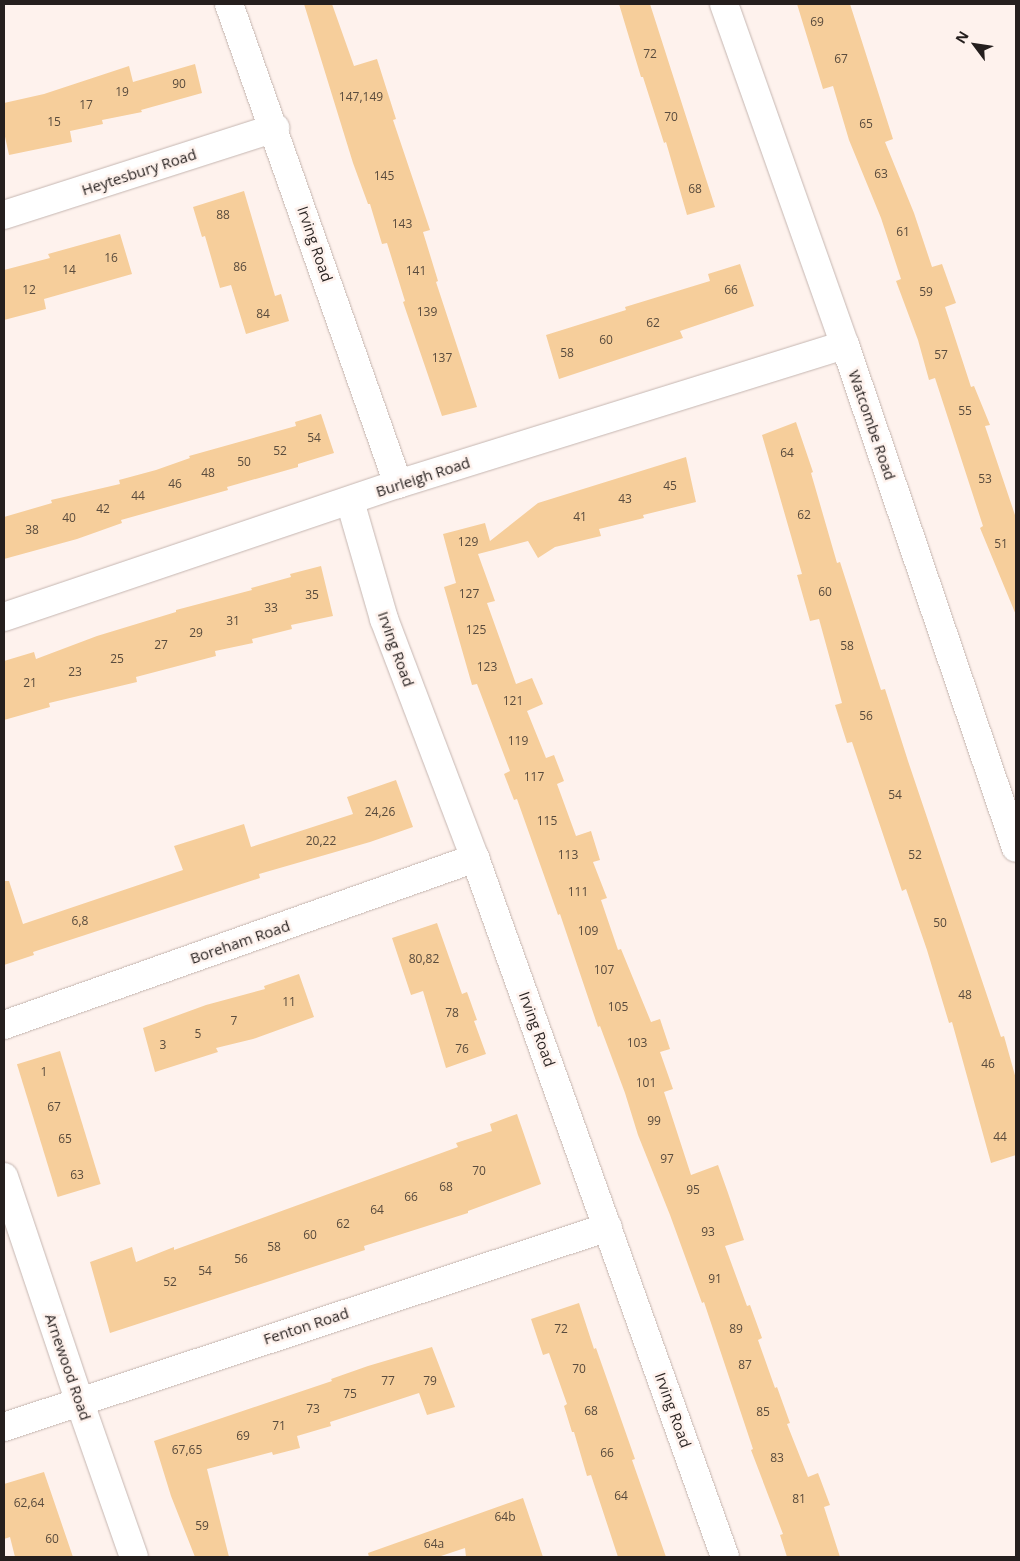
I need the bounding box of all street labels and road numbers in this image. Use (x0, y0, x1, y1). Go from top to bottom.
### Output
street label: Heytesbury Road (79, 145, 199, 199)
street label: Irving Road (294, 204, 336, 284)
street label: Watcombe Road (845, 368, 899, 482)
street label: Burleigh Road (374, 453, 472, 501)
street label: Irving Road (374, 609, 418, 689)
street label: Boreham Road (188, 916, 292, 968)
street label: Irving Road (515, 989, 559, 1069)
street label: Fenton Road (261, 1304, 351, 1348)
street label: Arnewood Road (41, 1311, 95, 1423)
street label: Irving Road (651, 1370, 695, 1450)

